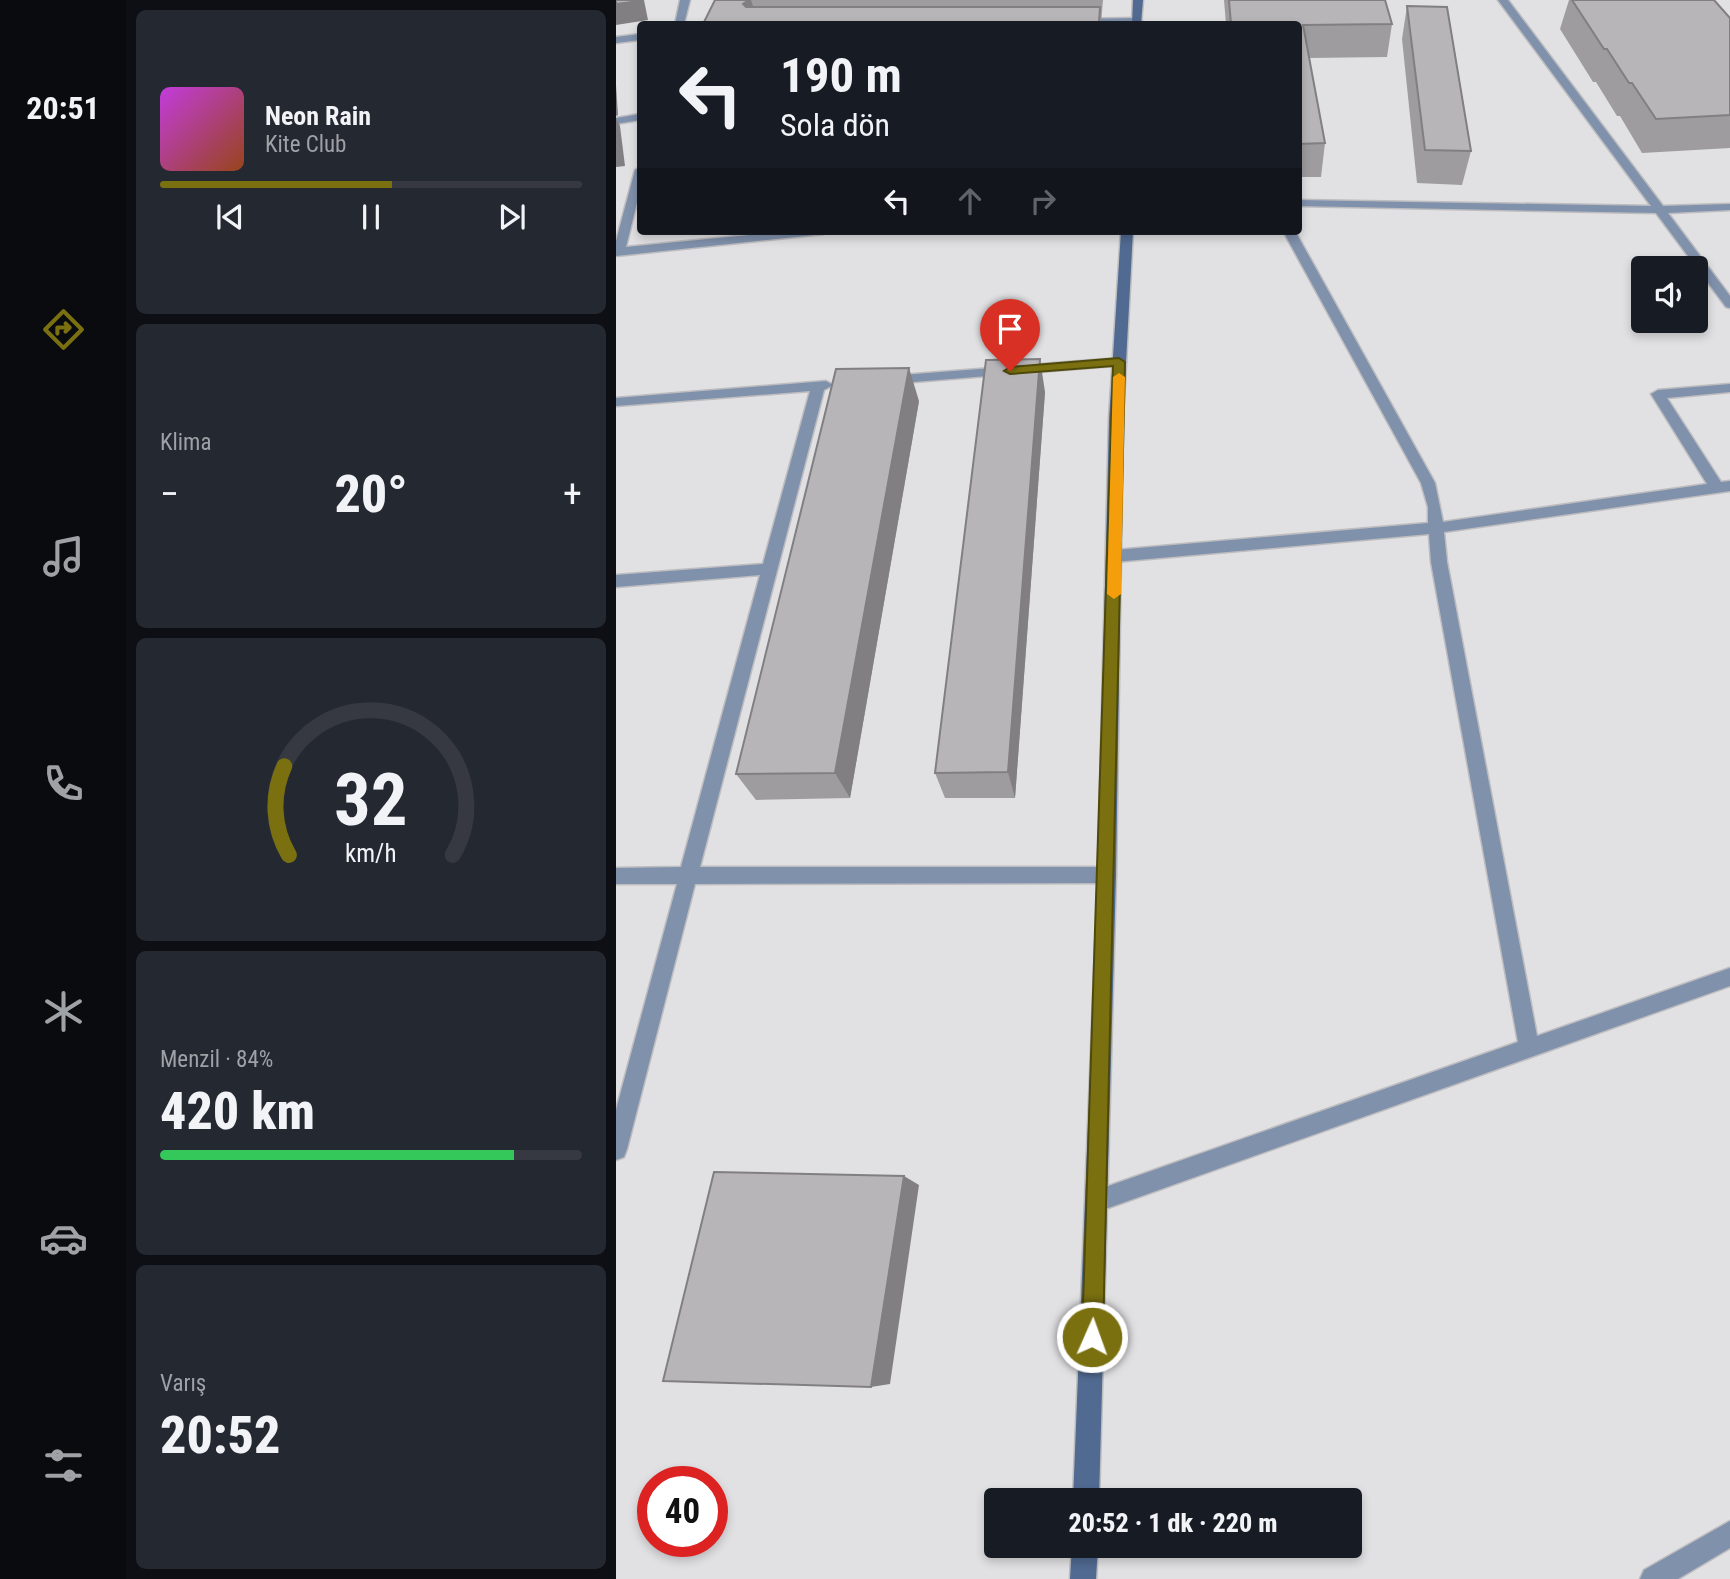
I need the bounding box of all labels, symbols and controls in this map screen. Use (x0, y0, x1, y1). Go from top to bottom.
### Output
text: 190 m (780, 47, 902, 104)
icon: left (665, 49, 756, 140)
text: 20:51 (26, 89, 100, 127)
text: Neon Rain (265, 101, 371, 131)
text: Sola dön (780, 106, 890, 144)
text: Kite Club (265, 131, 346, 158)
icon: left (878, 182, 916, 220)
icon: ahead (951, 182, 989, 220)
icon: right (1024, 182, 1062, 220)
icon: previous (211, 198, 249, 236)
icon: pause (352, 198, 390, 236)
icon: next (493, 198, 531, 236)
map controls (1631, 256, 1708, 333)
button: sound (1631, 256, 1708, 333)
pin (980, 299, 1040, 371)
icon: directions (39, 305, 88, 354)
icon: arrive (991, 310, 1029, 348)
text: Klima (160, 429, 211, 456)
text: 20° (334, 464, 408, 525)
text: − (160, 472, 179, 516)
text: + (563, 472, 582, 516)
icon: music (39, 532, 88, 581)
text: 32 (334, 758, 408, 844)
icon: phone (39, 759, 88, 808)
text: km/h (345, 839, 397, 868)
icon: climate (39, 987, 88, 1036)
text: Menzil · 84% (160, 1046, 273, 1073)
text: 420 km (160, 1081, 315, 1142)
icon: car (39, 1214, 88, 1263)
position arrow (1055, 1300, 1129, 1374)
text: Varış (160, 1370, 206, 1397)
text: 20:52 (160, 1405, 280, 1466)
icon: filters (39, 1441, 88, 1490)
speed limit sign: 40 (637, 1466, 728, 1557)
text: 20:52 · 1 dk · 220 m (1068, 1508, 1278, 1538)

